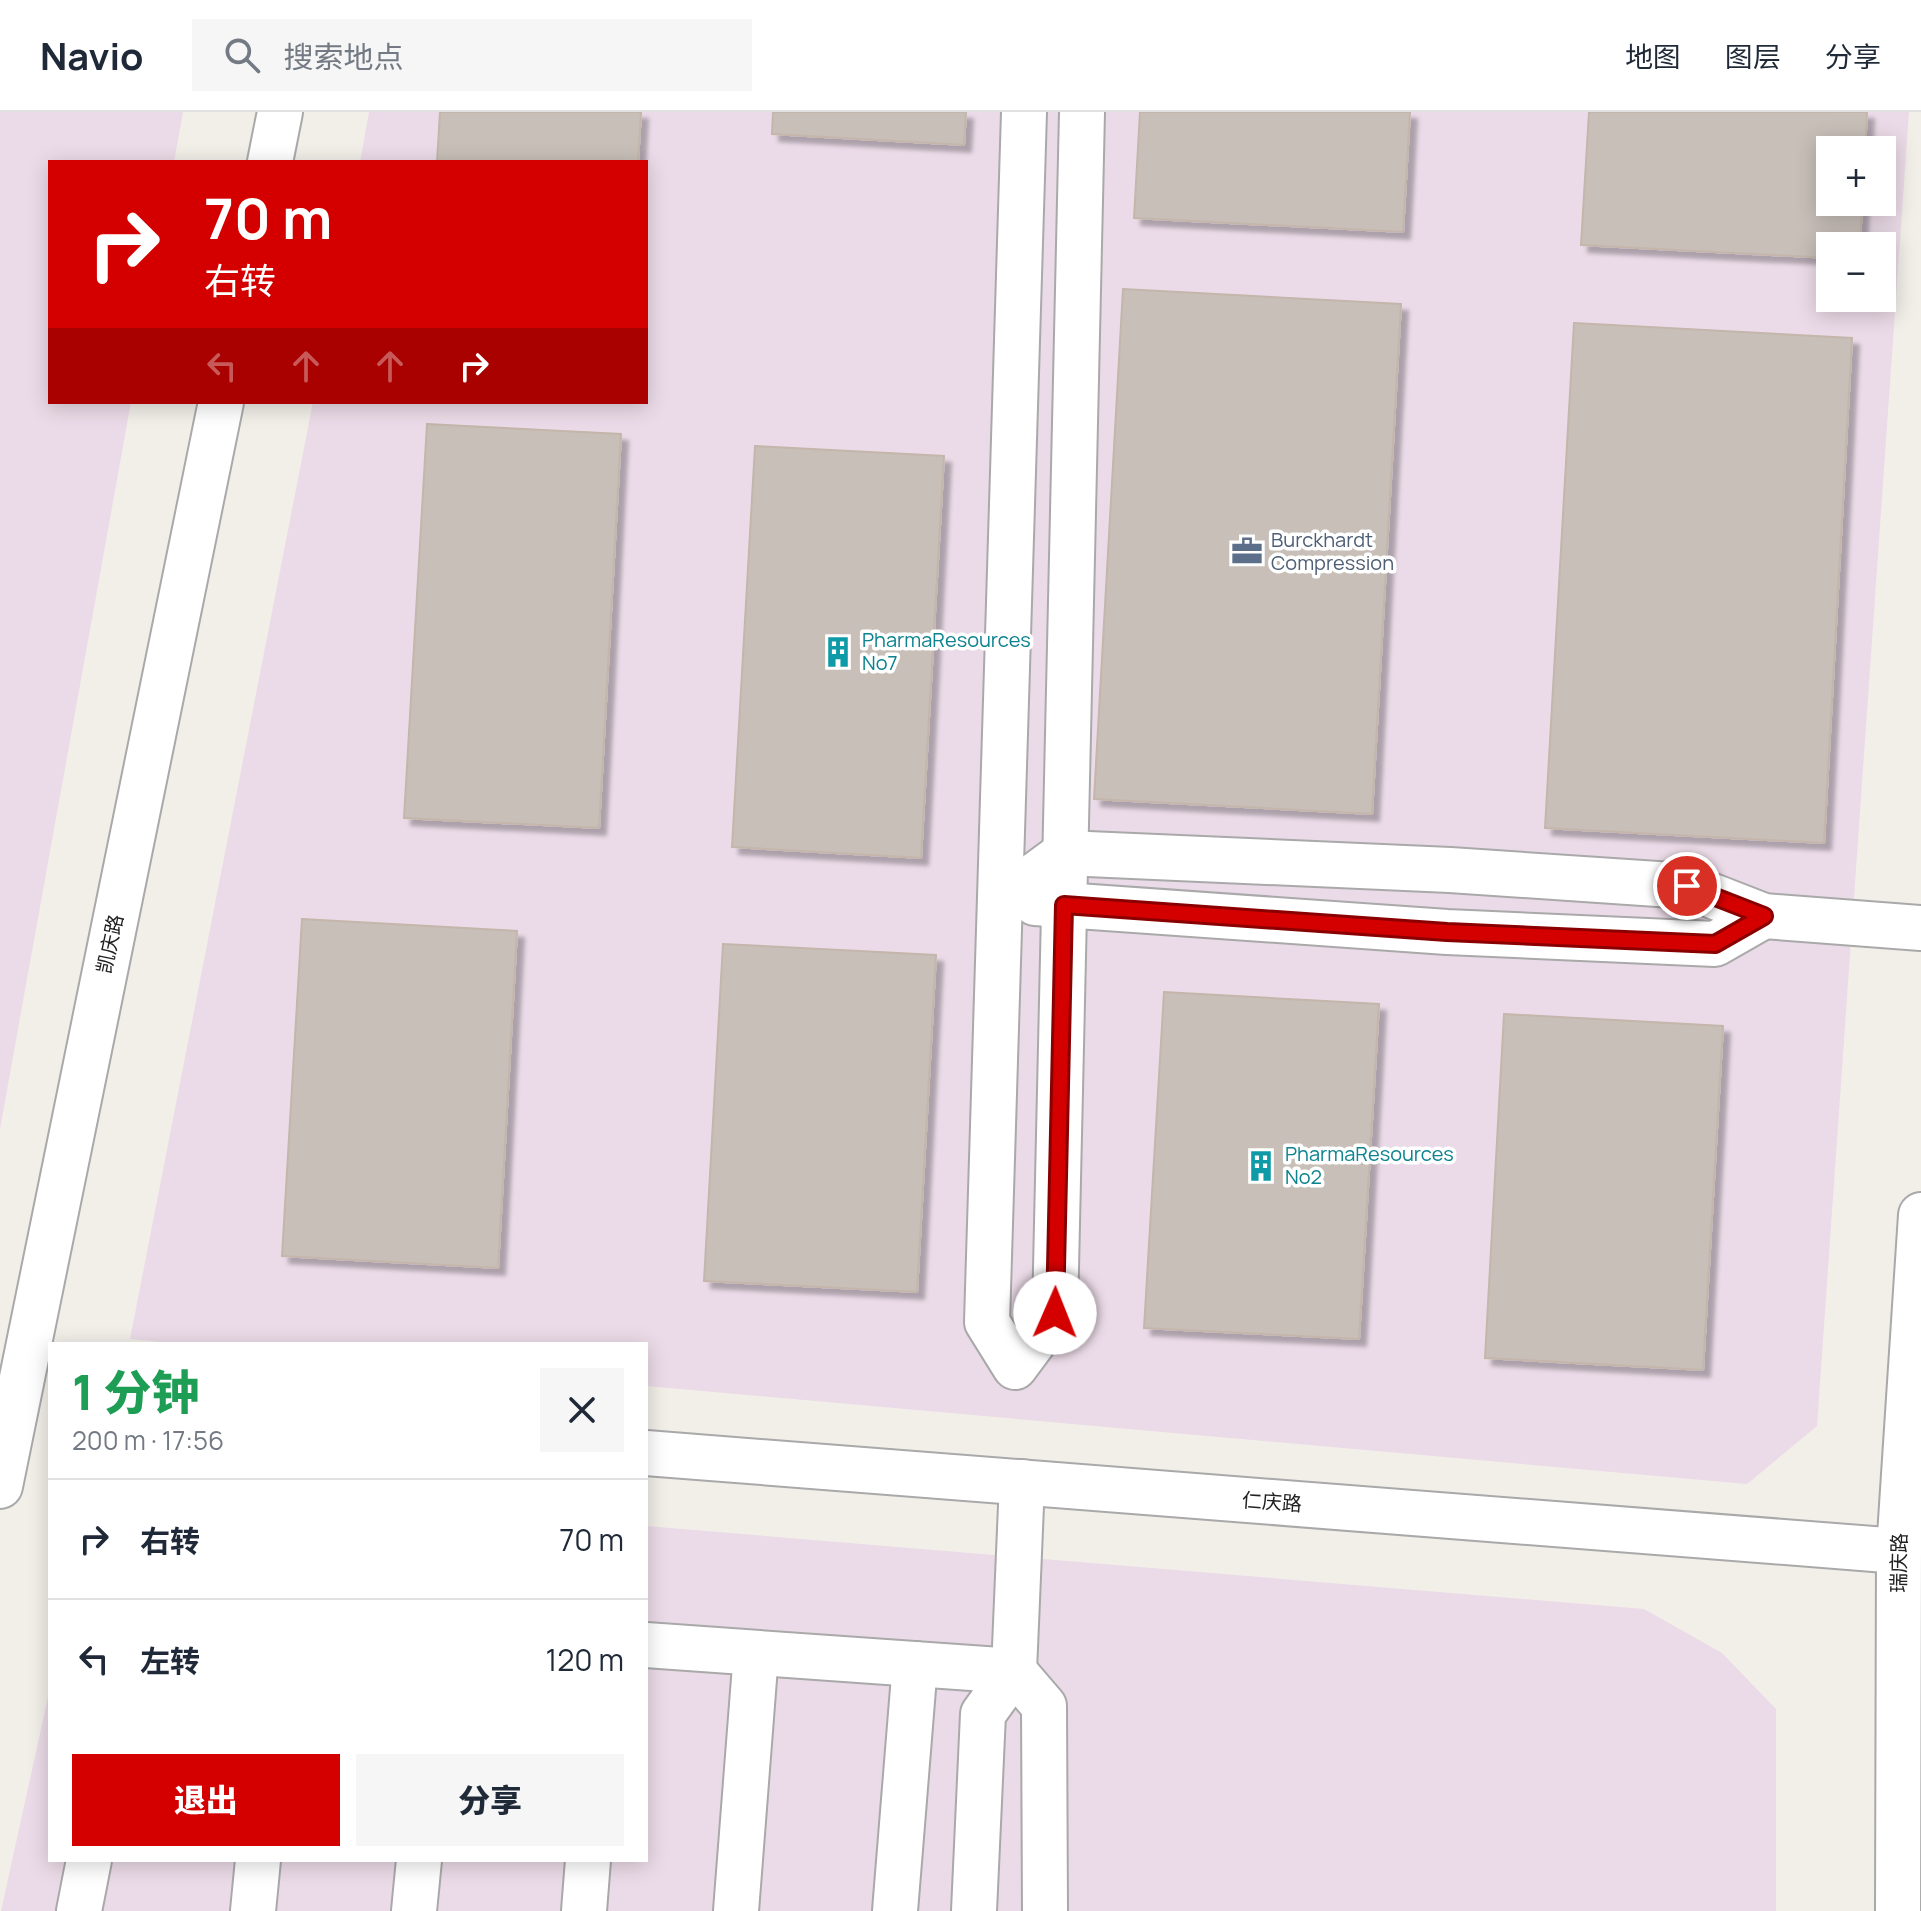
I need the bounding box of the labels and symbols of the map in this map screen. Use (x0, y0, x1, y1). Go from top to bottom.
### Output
place label: Burckhardt Compression (1271, 526, 1394, 576)
office icon: Burckhardt Compression (1230, 534, 1264, 568)
place label: PharmaResources No7 (862, 626, 1031, 676)
building icon: PharmaResources No7 (821, 635, 855, 669)
pin (1653, 852, 1721, 920)
street label: 凯庆路 (90, 912, 129, 976)
place label: PharmaResources No2 (1285, 1140, 1454, 1190)
building icon: PharmaResources No2 (1244, 1149, 1278, 1183)
position arrow (1013, 1271, 1097, 1355)
street label: 仁庆路 (1241, 1486, 1303, 1517)
street label: 瑞庆路 (1884, 1533, 1913, 1593)

